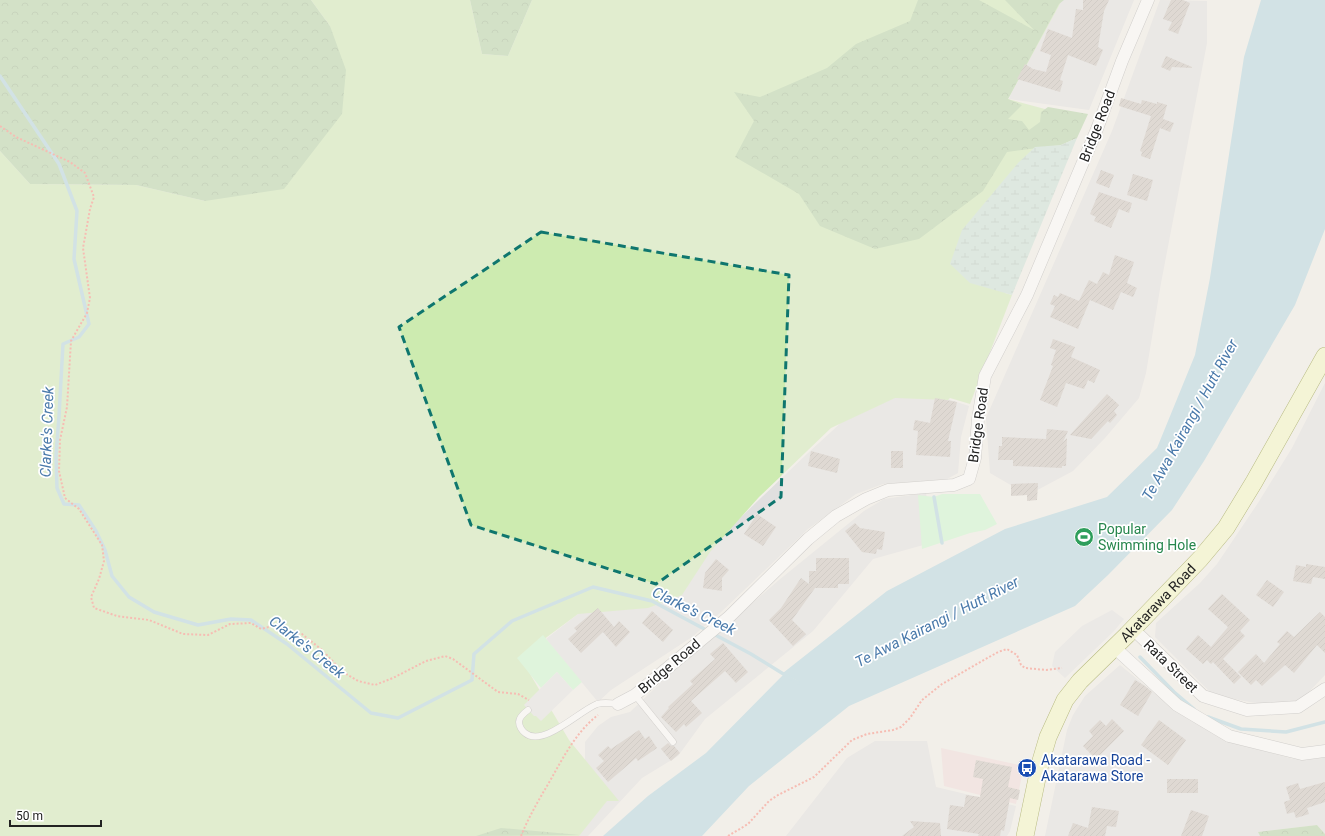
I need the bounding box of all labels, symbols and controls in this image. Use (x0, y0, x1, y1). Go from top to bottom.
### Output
street label: Bridge Road (1076, 88, 1118, 164)
water label: Te Awa Kairangi / Hutt River (1138, 336, 1242, 504)
water label: Clarke's Creek (36, 386, 58, 478)
street label: Bridge Road (965, 386, 991, 464)
place label: Popular Swimming Hole (1098, 521, 1196, 553)
sports icon: Popular Swimming Hole (1073, 526, 1095, 548)
street label: Akatarawa Road (1117, 561, 1199, 645)
water label: Te Awa Kairangi / Hutt River (852, 572, 1023, 671)
water label: Clarke's Creek (649, 583, 739, 639)
water label: Clarke's Creek (266, 612, 349, 682)
street label: Bridge Road (635, 636, 703, 696)
street label: Rata Street (1141, 636, 1202, 696)
place label: Akatarawa Road - Akatarawa Store (1041, 752, 1150, 784)
bus stop icon: Akatarawa Road - Akatarawa Store (1016, 757, 1038, 779)
scale bar (10, 802, 101, 828)
text: 50 m (16, 809, 43, 823)

